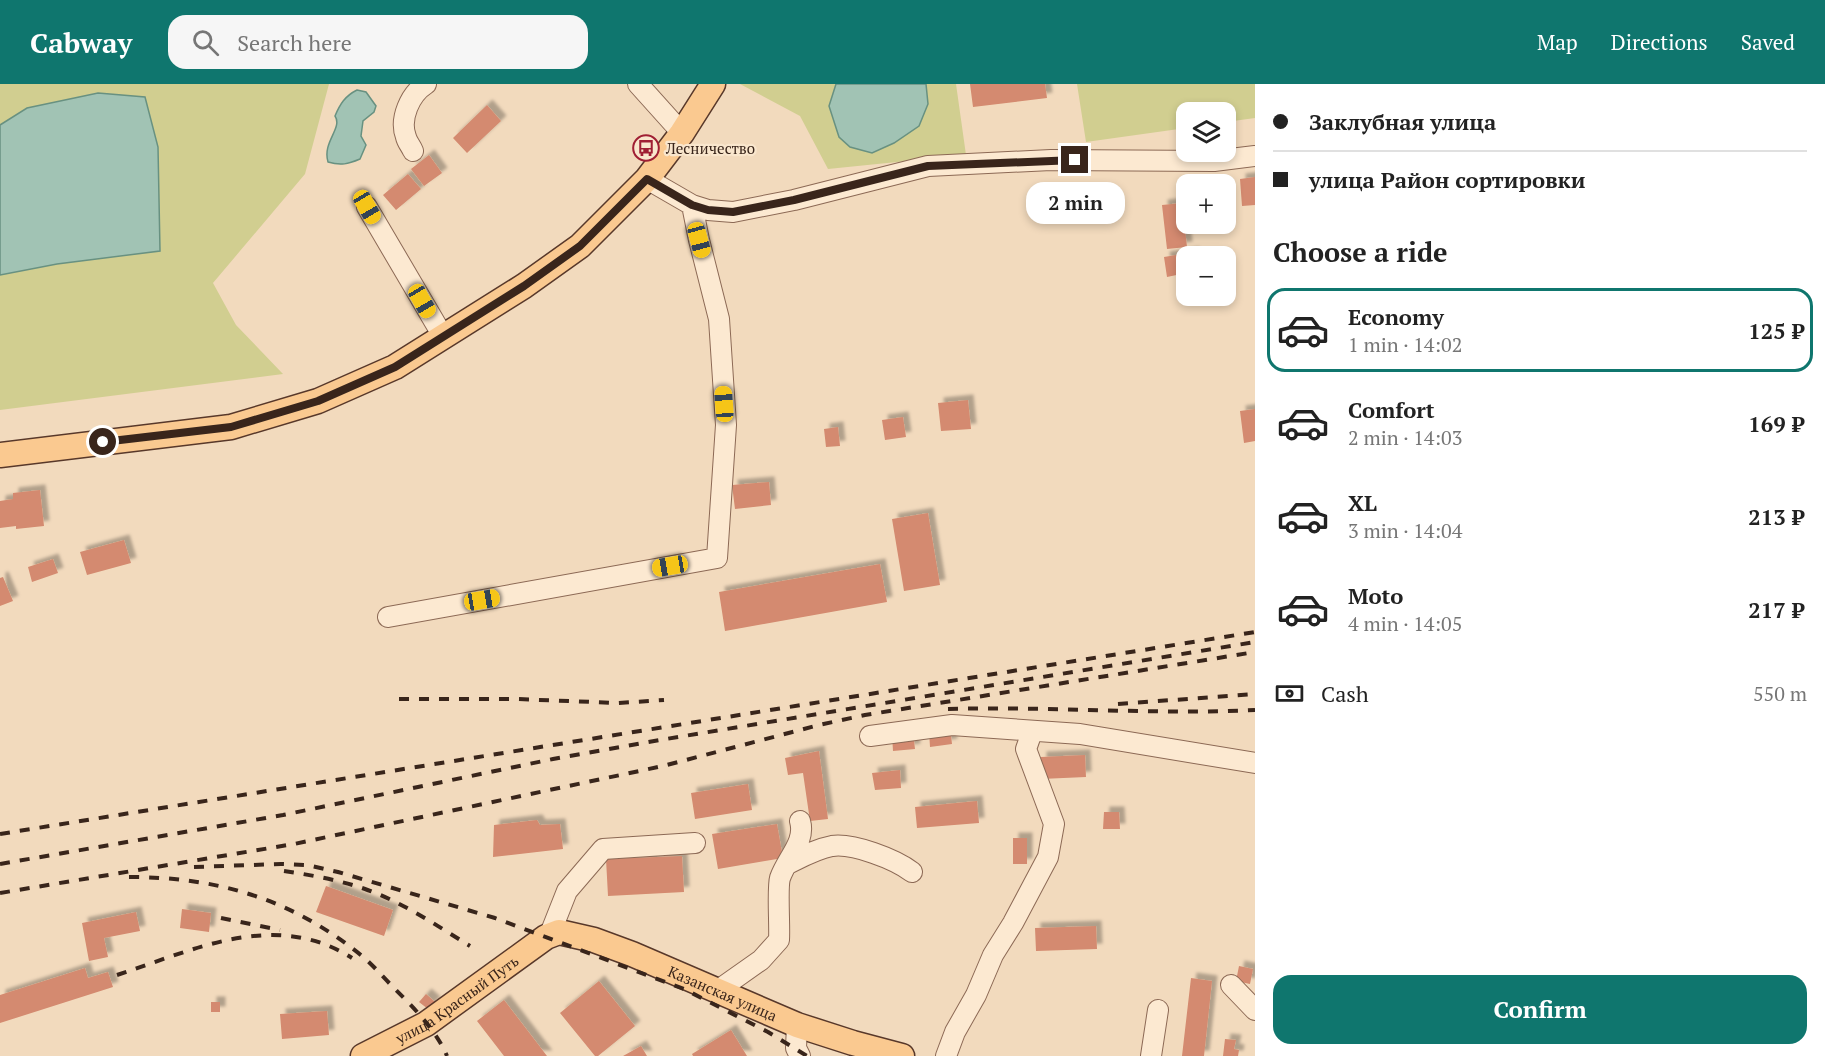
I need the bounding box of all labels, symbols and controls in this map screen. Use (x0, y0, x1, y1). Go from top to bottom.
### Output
search box (168, 15, 588, 69)
text: Cabway (30, 24, 132, 61)
icon: search (189, 26, 222, 59)
text: Search here (237, 28, 352, 57)
text: Map (1537, 28, 1578, 56)
text: Directions (1611, 28, 1708, 56)
text: Saved (1741, 28, 1795, 56)
map controls (1176, 102, 1236, 306)
button: layers (1176, 102, 1236, 162)
text: Заклубная улица (1309, 107, 1496, 136)
bus stop icon: Лесничество (631, 133, 661, 163)
place label: Лесничество (665, 138, 755, 158)
route end (1061, 146, 1088, 173)
text: улица Район сортировки (1309, 165, 1585, 194)
button: + (1176, 174, 1236, 234)
callout: 2 min (1026, 181, 1124, 223)
car (350, 187, 384, 227)
text: 2 min (1048, 189, 1103, 216)
car (686, 220, 712, 260)
text: Choose a ride (1273, 234, 1448, 270)
button: − (1176, 246, 1236, 306)
car (405, 281, 439, 321)
text: Economy (1348, 302, 1444, 331)
icon: car (1276, 303, 1330, 357)
text: 125 ₽ (1748, 316, 1804, 345)
text: 1 min · 14:02 (1348, 331, 1462, 358)
car (714, 385, 734, 423)
text: Comfort (1348, 395, 1434, 424)
icon: car (1276, 396, 1330, 450)
text: 169 ₽ (1748, 409, 1804, 438)
text: 2 min · 14:03 (1348, 424, 1462, 451)
route start (89, 428, 116, 455)
text: XL (1348, 488, 1377, 517)
icon: car (1276, 489, 1330, 543)
text: 213 ₽ (1748, 502, 1804, 531)
text: 3 min · 14:04 (1348, 517, 1462, 544)
car (651, 554, 689, 578)
text: Moto (1348, 581, 1403, 610)
icon: car (1276, 582, 1330, 636)
car (463, 588, 501, 612)
text: 217 ₽ (1748, 595, 1804, 624)
text: 4 min · 14:05 (1348, 610, 1462, 637)
icon: cash (1273, 677, 1306, 710)
text: Cash (1321, 679, 1369, 708)
text: 550 m (1753, 680, 1807, 707)
street label: улица Красный Путь (391, 950, 523, 1048)
street label: Казанская улица (665, 961, 781, 1025)
button: Confirm (1273, 975, 1807, 1044)

